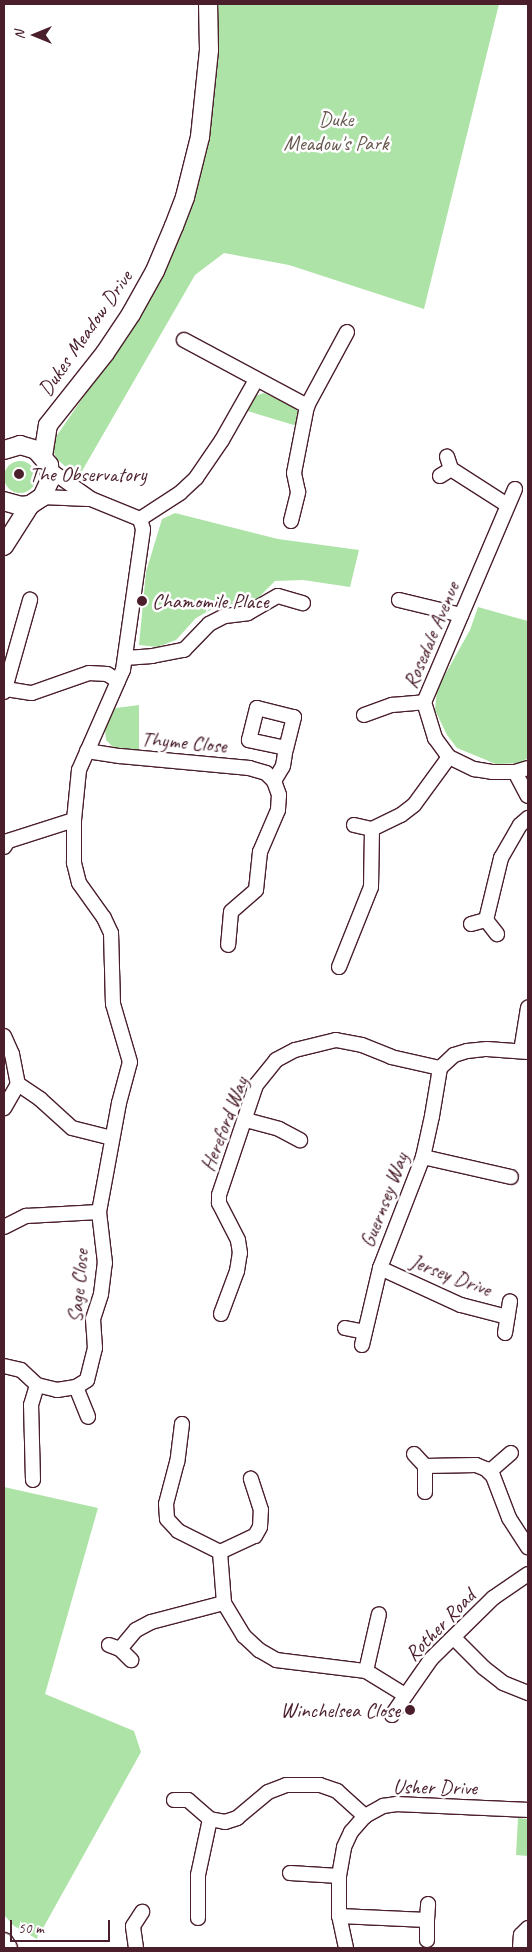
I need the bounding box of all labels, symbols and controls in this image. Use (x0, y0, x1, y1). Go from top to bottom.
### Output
north arrow (10, 10, 60, 60)
text: N (11, 31, 28, 39)
park label: Duke Meadow's Park (284, 106, 388, 156)
street label: Dukes Meadow Drive (33, 266, 137, 400)
place label: The Observatory (29, 461, 146, 487)
marker: The Observatory (13, 468, 25, 480)
street label: Rosedale Avenue (397, 578, 465, 692)
place label: Chamomile Place (152, 588, 269, 614)
marker: Chamomile Place (136, 595, 148, 607)
street label: Thyme Close (140, 726, 228, 758)
street label: Hereford Way (195, 1074, 253, 1174)
street label: Guernsey Way (354, 1149, 414, 1251)
street label: Sage Close (62, 1248, 94, 1324)
street label: Jersey Drive (407, 1248, 495, 1302)
street label: Rother Road (400, 1584, 480, 1666)
place label: Winchelsea Close (280, 1697, 400, 1723)
marker: Winchelsea Close (404, 1704, 416, 1716)
street label: Usher Drive (393, 1774, 477, 1800)
scale bar (12, 1910, 112, 1942)
text: 50 m (18, 1919, 44, 1938)

